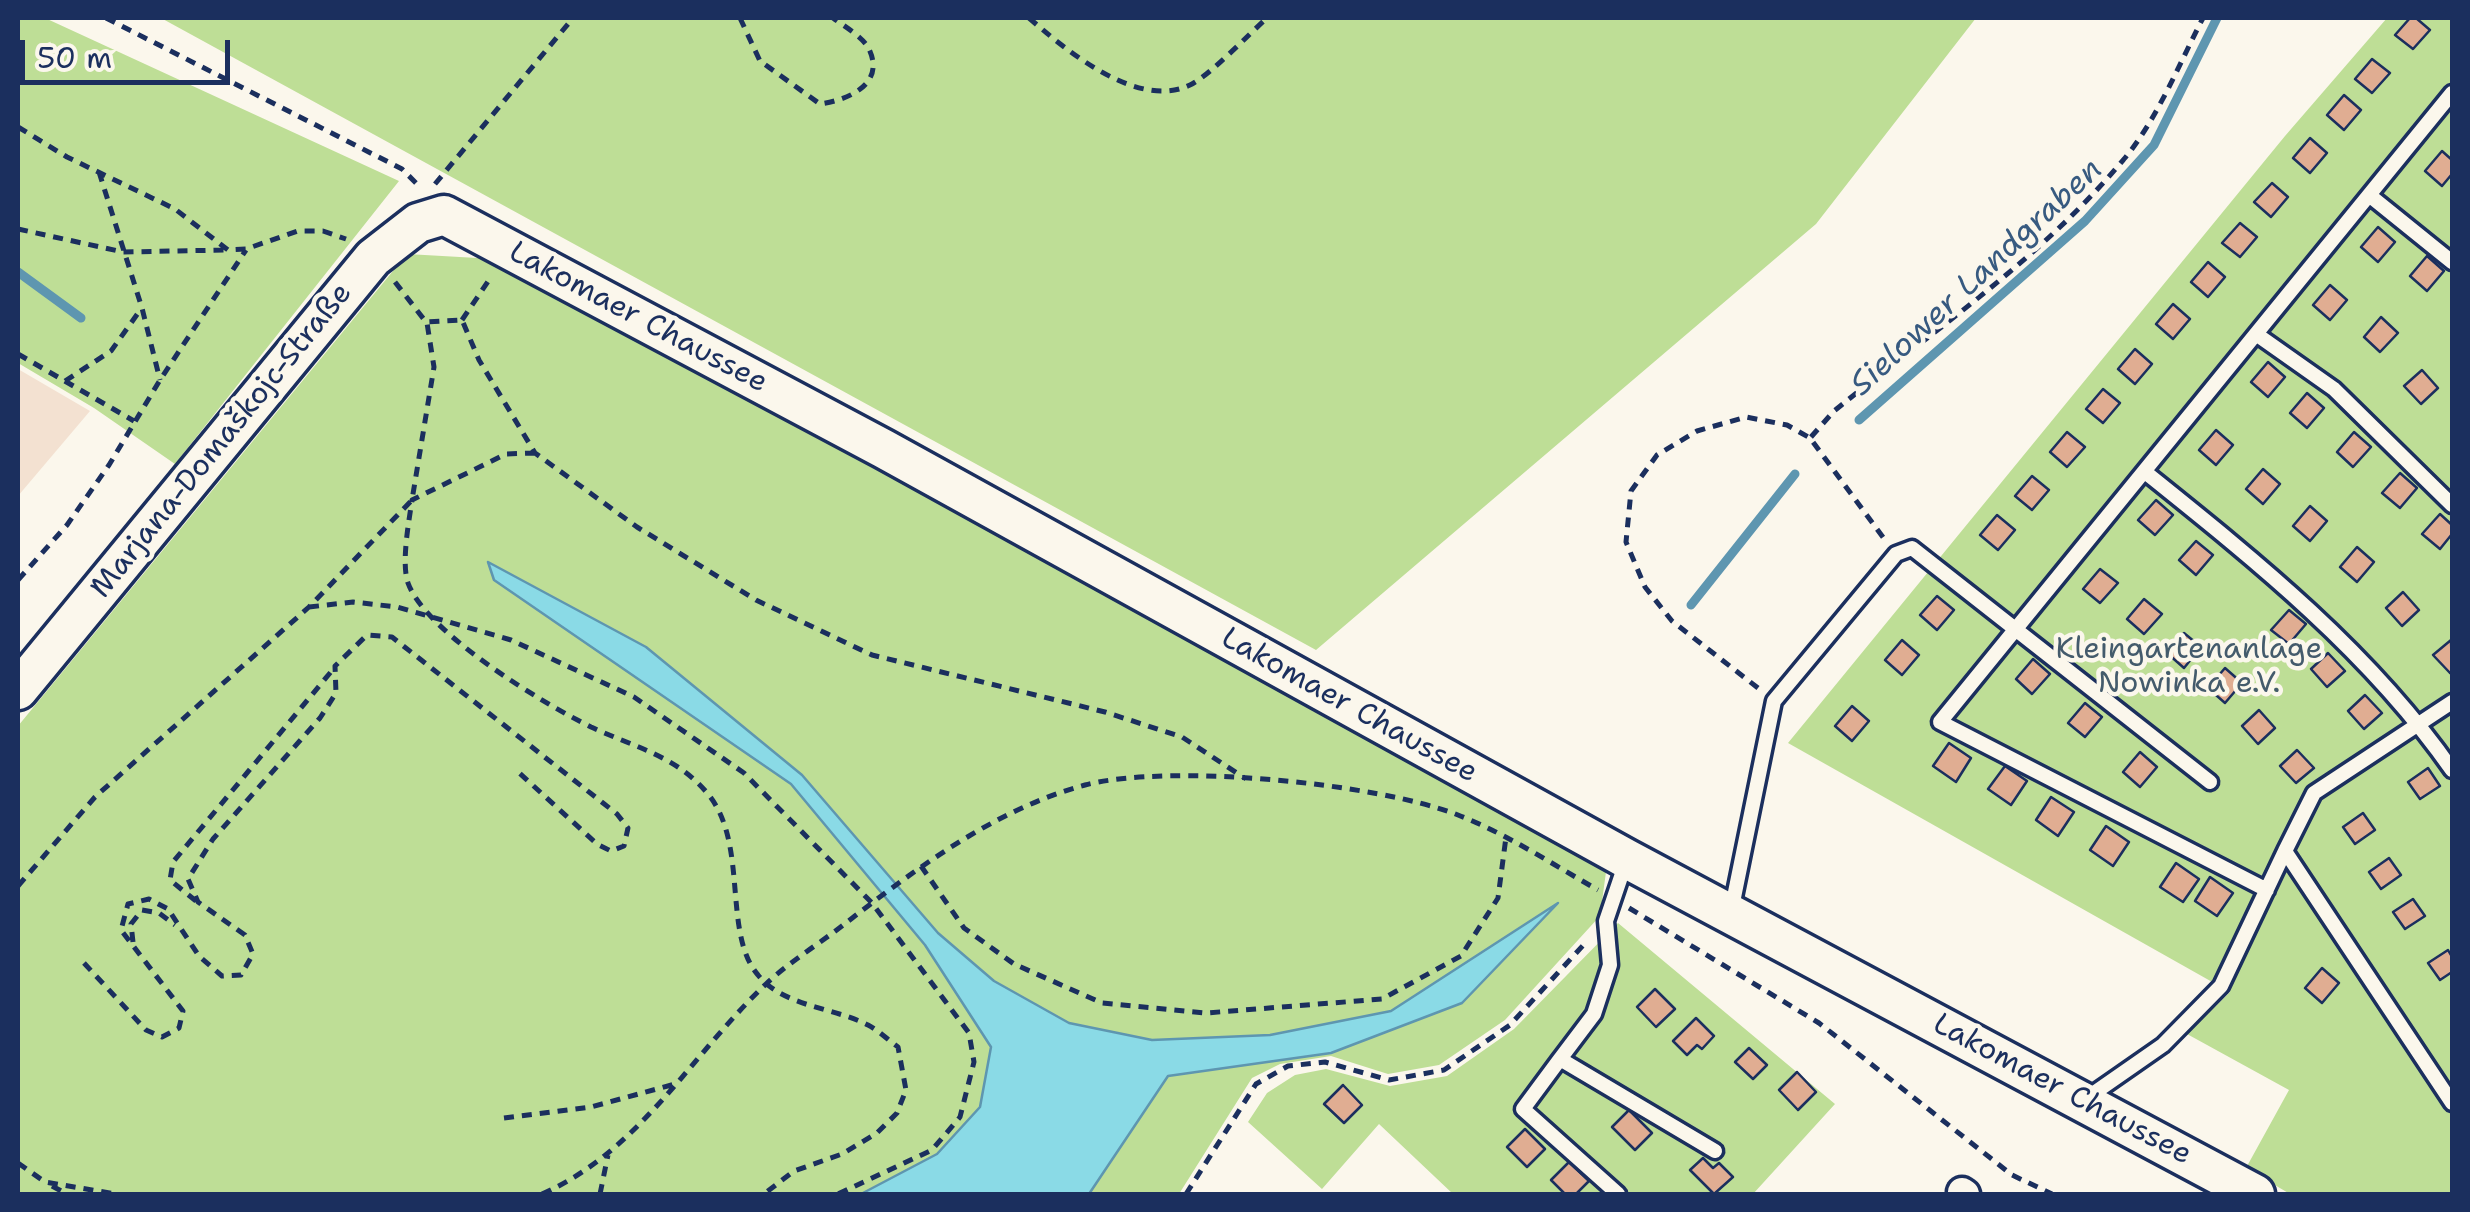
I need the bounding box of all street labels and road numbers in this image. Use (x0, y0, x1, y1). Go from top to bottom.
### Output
street label: Lakomaer Chaussee (503, 235, 773, 401)
street label: Marjana-Domaškojc-Straße (84, 276, 360, 606)
street label: Lakomaer Chaussee (1215, 621, 1483, 791)
street label: Lakomaer Chaussee (1927, 1007, 2197, 1173)

